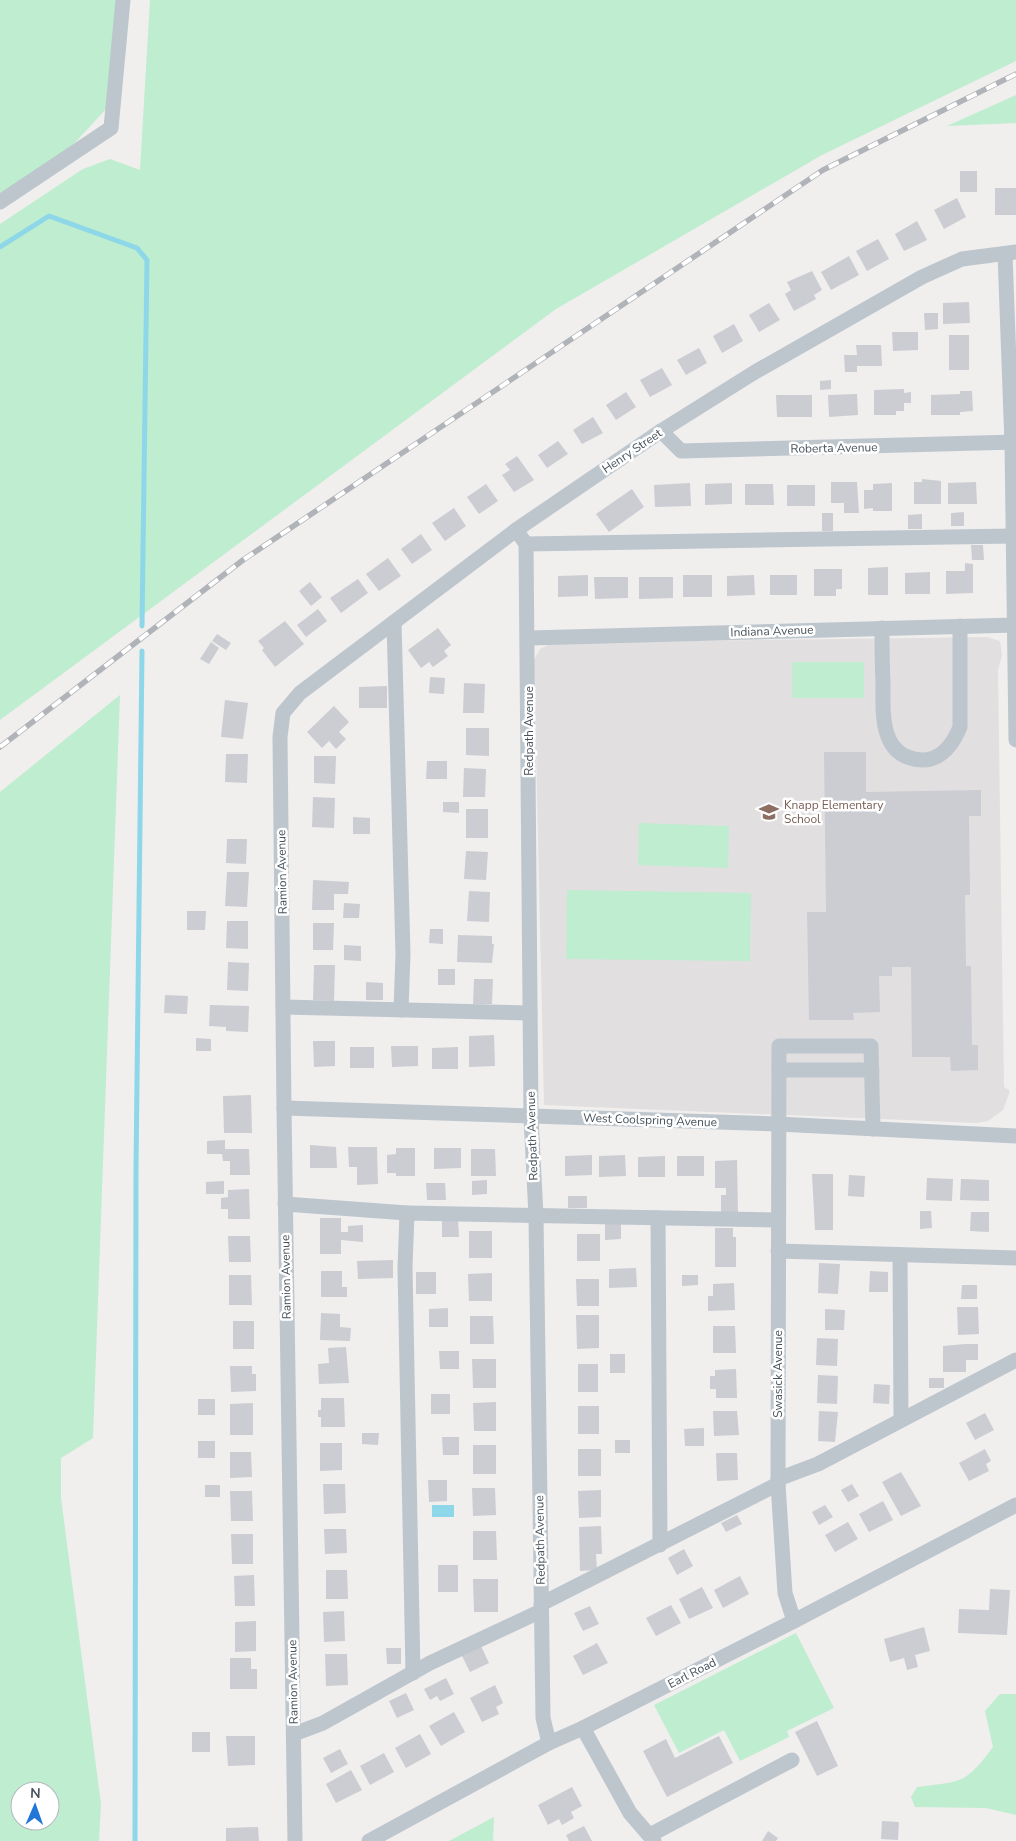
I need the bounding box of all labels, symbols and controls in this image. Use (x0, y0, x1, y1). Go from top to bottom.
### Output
street label: Henry Street (599, 425, 666, 477)
street label: Roberta Avenue (790, 439, 878, 457)
street label: Indiana Avenue (730, 622, 814, 640)
street label: Redpath Avenue (521, 686, 537, 776)
place label: Knapp Elementary School (784, 797, 884, 827)
school or university icon: Knapp Elementary School (758, 801, 780, 823)
street label: Ramion Avenue (273, 829, 291, 915)
street label: Redpath Avenue (522, 1091, 542, 1181)
street label: West Coolspring Avenue (583, 1110, 717, 1130)
street label: Ramion Avenue (277, 1234, 295, 1320)
street label: Swasick Avenue (770, 1330, 786, 1418)
street label: Redpath Avenue (531, 1495, 549, 1585)
street label: Ramion Avenue (284, 1639, 302, 1725)
street label: Earl Road (665, 1654, 719, 1692)
north arrow (10, 1781, 60, 1831)
text: N (30, 1784, 41, 1803)

